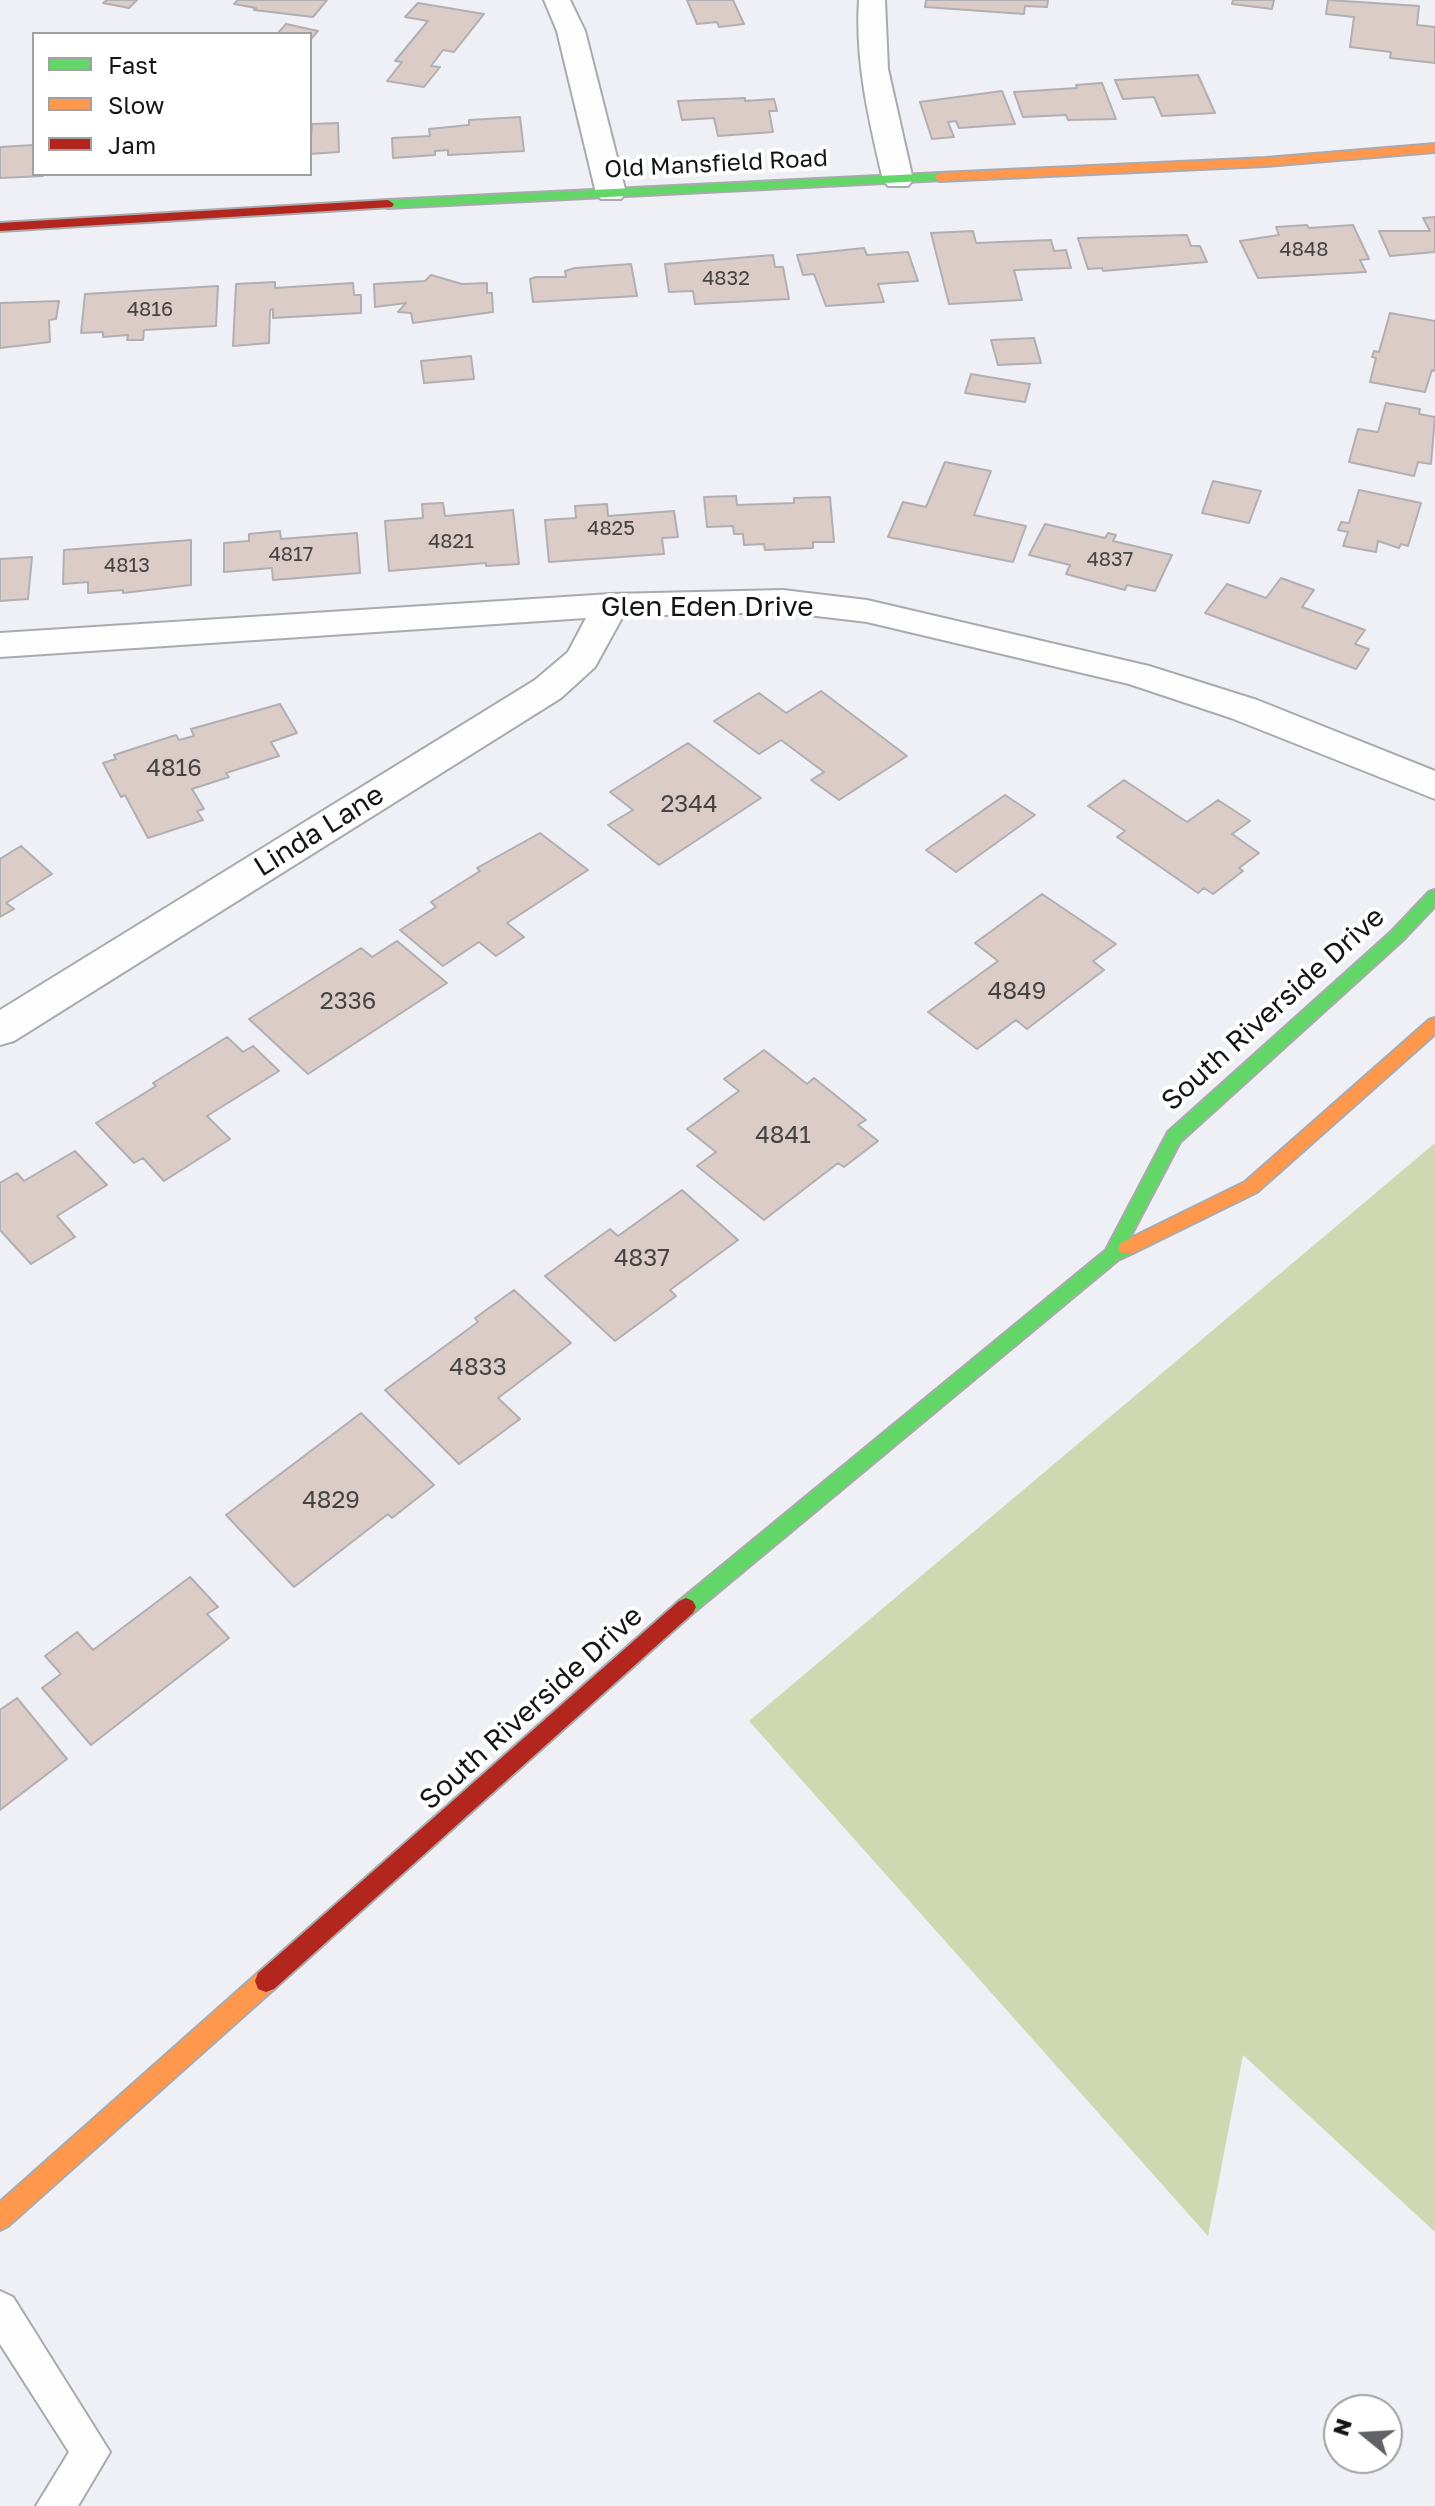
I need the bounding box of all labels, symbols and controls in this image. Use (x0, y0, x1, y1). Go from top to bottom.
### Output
legend (32, 32, 312, 176)
text: Fast (108, 50, 158, 79)
text: Slow (108, 90, 164, 119)
text: Jam (108, 130, 156, 159)
street label: Old Mansfield Road (604, 144, 828, 184)
house number: 4848 (1280, 238, 1328, 262)
house number: 4832 (702, 267, 750, 291)
house number: 4816 (127, 298, 173, 322)
house number: 4825 (587, 517, 635, 541)
house number: 4821 (428, 530, 474, 554)
house number: 4817 (269, 543, 313, 567)
house number: 4837 (1087, 548, 1133, 572)
house number: 4813 (104, 554, 150, 578)
street label: Glen Eden Drive (601, 590, 813, 624)
house number: 4816 (146, 754, 202, 782)
street label: Linda Lane (248, 778, 390, 884)
house number: 2344 (660, 790, 718, 818)
street label: South Riverside Drive (1155, 900, 1391, 1118)
house number: 4849 (988, 977, 1046, 1005)
house number: 2336 (320, 987, 376, 1015)
house number: 4841 (755, 1121, 811, 1149)
house number: 4837 (614, 1244, 670, 1272)
house number: 4833 (449, 1353, 507, 1381)
house number: 4829 (302, 1486, 360, 1514)
street label: South Riverside Drive (413, 1599, 649, 1817)
north arrow (1323, 2394, 1403, 2474)
text: N (1326, 2415, 1357, 2439)

